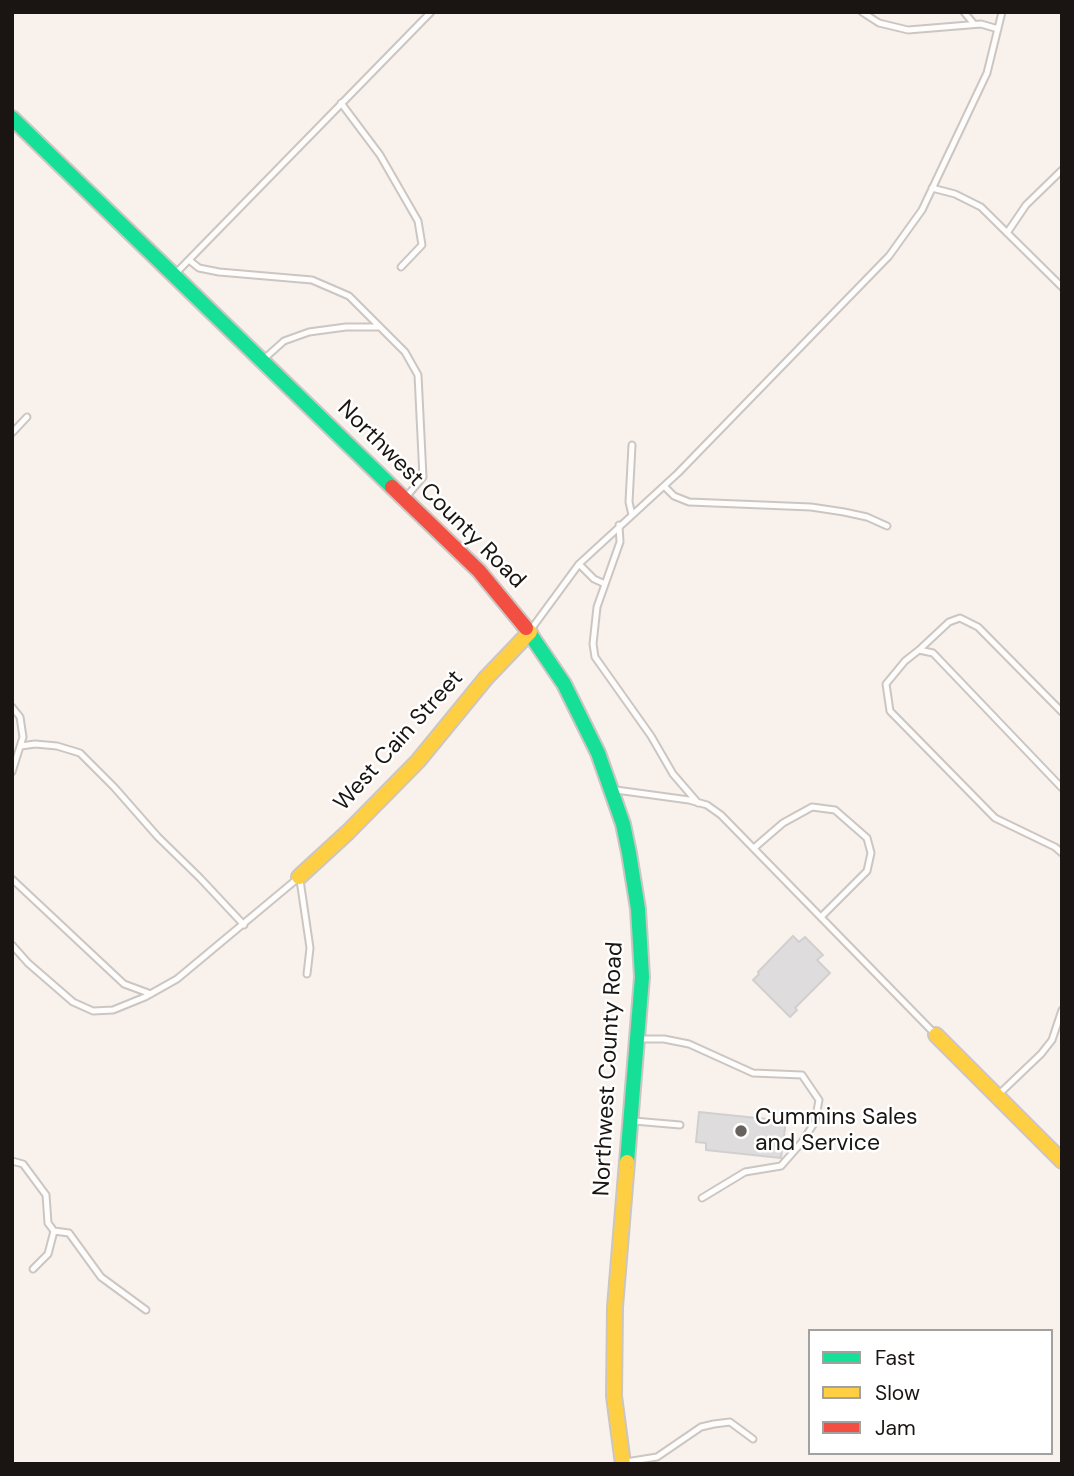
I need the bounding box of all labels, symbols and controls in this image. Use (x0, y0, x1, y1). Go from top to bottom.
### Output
street label: Northwest County Road (331, 395, 531, 595)
street label: West Cain Street (329, 665, 469, 817)
street label: Northwest County Road (589, 941, 629, 1197)
place label: Cummins Sales and Service (755, 1104, 918, 1158)
marker: Cummins Sales and Service (733, 1123, 749, 1139)
legend (808, 1329, 1053, 1455)
text: Fast (875, 1344, 915, 1372)
text: Slow (875, 1379, 920, 1407)
text: Jam (875, 1414, 916, 1442)

